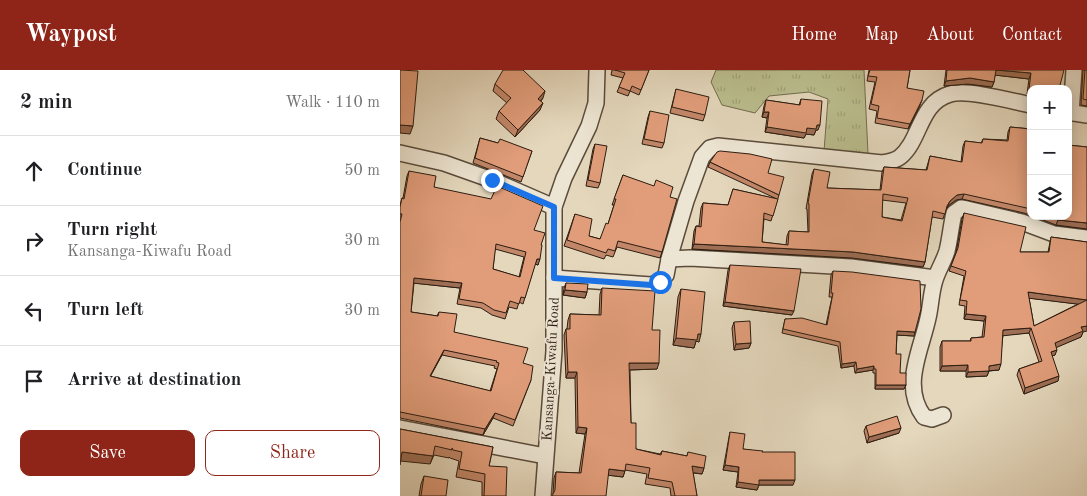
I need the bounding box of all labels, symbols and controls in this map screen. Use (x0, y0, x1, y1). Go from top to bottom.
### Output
text: Waypost (25, 23, 117, 47)
text: Home (791, 26, 837, 44)
text: Map (865, 26, 898, 44)
text: About (926, 26, 974, 44)
text: Contact (1002, 26, 1062, 44)
map controls (1027, 85, 1072, 220)
button: + (1027, 85, 1072, 130)
text: 2 min (20, 92, 73, 113)
text: Walk · 110 m (285, 95, 380, 111)
button: − (1027, 130, 1072, 175)
icon: ahead (20, 157, 48, 185)
text: Continue (67, 161, 142, 180)
text: 50 m (344, 163, 380, 179)
route end (481, 169, 504, 192)
button: layers (1027, 175, 1072, 220)
text: Turn right (67, 221, 157, 240)
icon: right (20, 227, 48, 255)
text: 30 m (344, 233, 380, 249)
text: Kansanga-Kiwafu Road (67, 244, 232, 260)
route start (649, 271, 672, 294)
icon: left (20, 297, 48, 325)
street label: Kansanga-Kiwafu Road (540, 297, 562, 441)
text: Turn left (67, 301, 144, 320)
text: 30 m (344, 303, 380, 319)
icon: arrive (20, 367, 48, 395)
text: Arrive at destination (67, 371, 241, 390)
button: Save (20, 430, 195, 476)
button: Share (205, 430, 380, 476)

